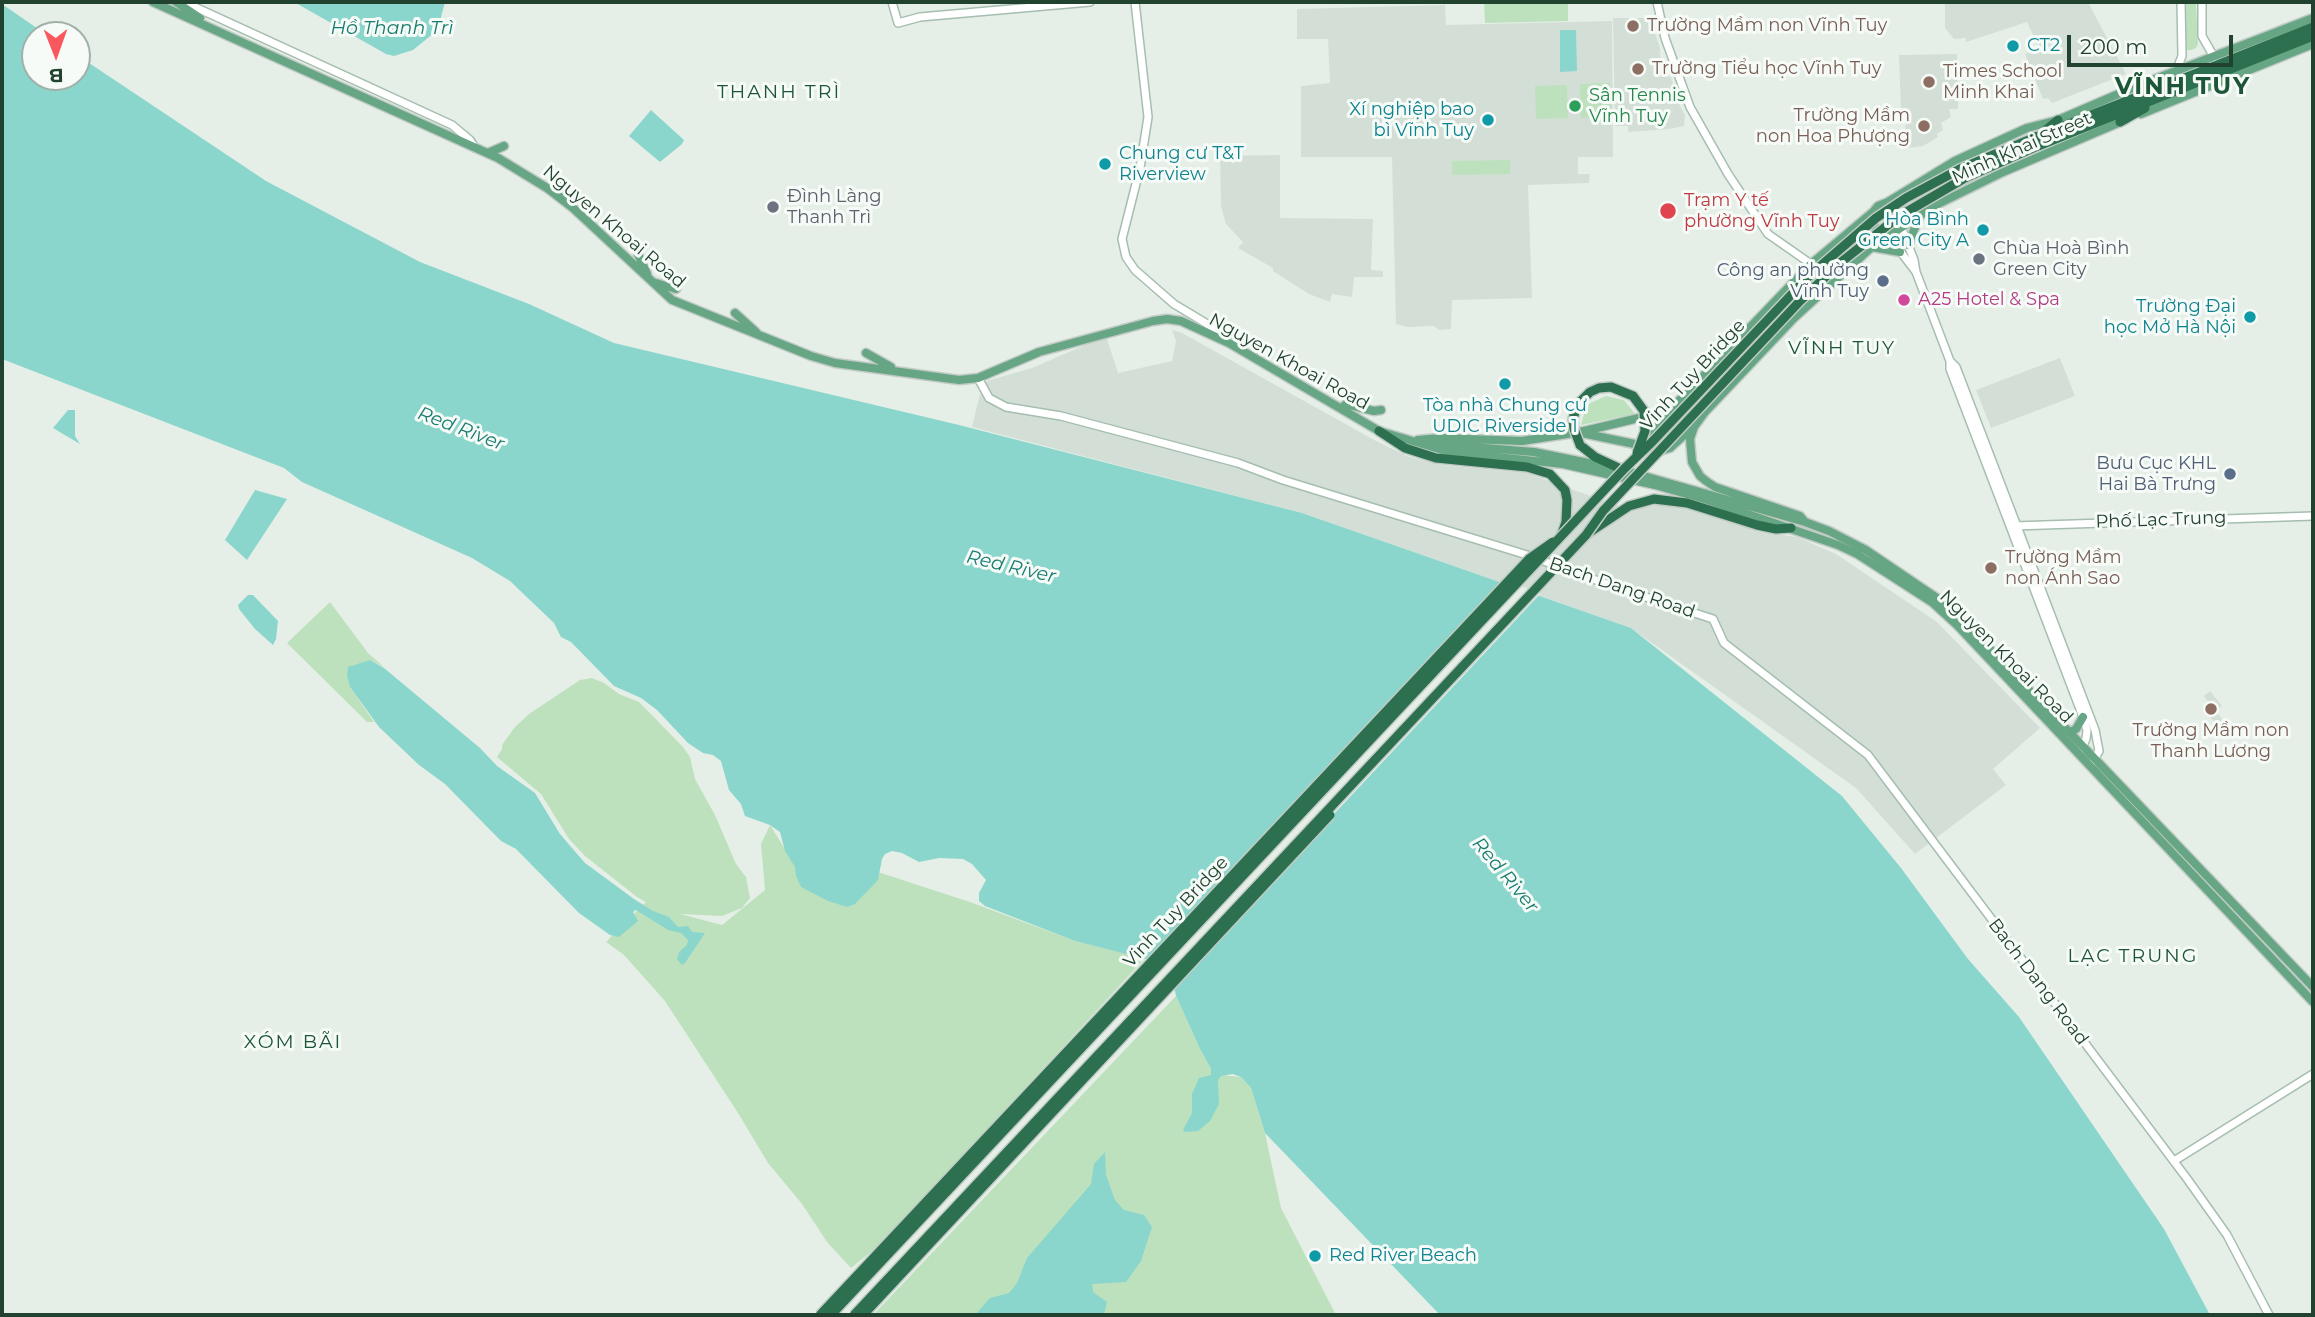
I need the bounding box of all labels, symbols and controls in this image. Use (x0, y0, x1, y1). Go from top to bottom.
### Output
place label: Trường Mầm non Vĩnh Tuy (1647, 15, 1887, 37)
water label: Hồ Thanh Trì (331, 17, 453, 39)
marker: Trường Mầm non Vĩnh Tuy (1625, 18, 1641, 34)
north arrow (21, 21, 91, 91)
scale bar (2070, 21, 2236, 65)
text: 200 m (2080, 34, 2147, 59)
place label: CT2 (2027, 35, 2060, 57)
marker: CT2 (2005, 38, 2021, 54)
place label: Trường Tiểu học Vĩnh Tuy (1652, 58, 1882, 80)
marker: Trường Tiểu học Vĩnh Tuy (1630, 61, 1646, 77)
place label: Times School Minh Khai (1943, 61, 2062, 104)
text: B (49, 64, 64, 87)
district label: VĨNH TUY (2116, 73, 2250, 101)
marker: Times School Minh Khai (1921, 74, 1937, 90)
district label: THANH TRÌ (718, 81, 840, 103)
place label: Sân Tennis Vĩnh Tuy (1589, 85, 1686, 128)
marker: Sân Tennis Vĩnh Tuy (1567, 98, 1583, 114)
place label: Xí nghiệp bao bì Vĩnh Tuy (1349, 99, 1474, 142)
place label: Trường Mầm non Hoa Phượng (1756, 105, 1910, 148)
street label: Minh Khai Street (1949, 107, 2095, 189)
marker: Xí nghiệp bao bì Vĩnh Tuy (1480, 112, 1496, 128)
marker: Trường Mầm non Hoa Phượng (1916, 118, 1932, 134)
place label: Chung cư T&T Riverview (1119, 143, 1244, 186)
marker: Chung cư T&T Riverview (1097, 156, 1113, 172)
street label: Nguyen Khoai Road (538, 161, 690, 293)
place label: Đình Làng Thanh Trì (787, 186, 882, 228)
place label: Trạm Y tế phường Vĩnh Tuy (1684, 190, 1839, 232)
marker: Đình Làng Thanh Trì (765, 199, 781, 215)
marker: Trạm Y tế phường Vĩnh Tuy (1658, 201, 1678, 221)
place label: Hòa Bình Green City A (1858, 209, 1969, 252)
marker: Hòa Bình Green City A (1975, 222, 1991, 238)
place label: Chùa Hoà Bình Green City (1993, 238, 2129, 280)
marker: Chùa Hoà Bình Green City (1971, 251, 1987, 267)
place label: Công an phường Vĩnh Tuy (1717, 260, 1869, 302)
marker: Công an phường Vĩnh Tuy (1875, 273, 1891, 289)
place label: A25 Hotel & Spa (1918, 289, 2060, 311)
marker: A25 Hotel & Spa (1896, 292, 1912, 308)
place label: Trường Đại học Mở Hà Nội (2104, 296, 2236, 338)
street label: Nguyen Khoai Road (1205, 309, 1373, 415)
marker: Trường Đại học Mở Hà Nội (2242, 309, 2258, 325)
street label: Vinh Tuy Bridge (1636, 315, 1750, 435)
district label: VĨNH TUY (1789, 337, 1895, 359)
marker: Tòa nhà Chung cư UDIC Riverside 1 (1497, 376, 1513, 392)
place label: Tòa nhà Chung cư UDIC Riverside 1 (1423, 395, 1587, 438)
water label: Red River (414, 402, 508, 456)
place label: Bưu Cục KHL Hai Bà Trưng (2096, 453, 2216, 496)
marker: Bưu Cục KHL Hai Bà Trưng (2222, 466, 2238, 482)
street label: Phố Lạc Trung (2095, 507, 2227, 533)
water label: Red River (964, 546, 1058, 588)
place label: Trường Mầm non Ánh Sao (2005, 547, 2122, 590)
street label: Bach Dang Road (1546, 553, 1698, 623)
marker: Trường Mầm non Ánh Sao (1983, 560, 1999, 576)
street label: Nguyen Khoai Road (1935, 586, 2077, 728)
marker: Trường Mầm non Thanh Lương (2203, 701, 2219, 717)
place label: Trường Mầm non Thanh Lương (2133, 720, 2289, 762)
water label: Red River (1467, 833, 1543, 917)
street label: Vinh Tuy Bridge (1119, 852, 1233, 972)
street label: Bach Dang Road (1983, 914, 2093, 1050)
district label: LẠC TRUNG (2069, 945, 2197, 967)
district label: XÓM BÃI (245, 1031, 341, 1053)
place label: Red River Beach (1329, 1245, 1477, 1267)
marker: Red River Beach (1307, 1248, 1323, 1264)

